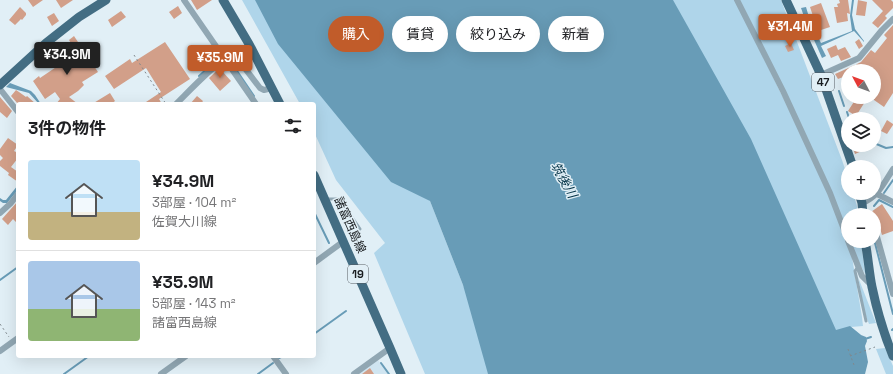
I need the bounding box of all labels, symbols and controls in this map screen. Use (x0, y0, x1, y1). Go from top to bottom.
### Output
pin: ¥31.4M (757, 14, 823, 48)
chip: 購入 (328, 16, 384, 52)
chip: 賃貸 (392, 16, 448, 52)
chip: 絞り込み (456, 16, 540, 52)
chip: 新着 (548, 16, 604, 52)
text: ¥31.4M (767, 18, 813, 35)
pin: ¥34.9M (34, 42, 100, 76)
pin: ¥35.9M (187, 45, 253, 79)
text: ¥34.9M (43, 46, 91, 63)
text: ¥35.9M (196, 49, 244, 66)
north arrow (841, 64, 881, 104)
map controls (841, 64, 881, 248)
road number: 47 (812, 73, 834, 91)
button: layers (841, 112, 881, 152)
icon: filters (282, 115, 304, 137)
text: 3件の物件 (28, 117, 106, 139)
water label: 筑後川 (547, 159, 582, 203)
button: + (841, 160, 881, 200)
text: ¥34.9M (152, 170, 214, 192)
icon: home (60, 176, 108, 224)
text: 3部屋 · 104 m² (152, 194, 236, 211)
street label: 諸富西島線 (330, 194, 370, 256)
button: − (841, 208, 881, 248)
text: 佐賀大川線 (152, 213, 217, 230)
road number: 19 (348, 265, 368, 283)
text: ¥35.9M (152, 271, 214, 293)
icon: home (60, 277, 108, 325)
text: 5部屋 · 143 m² (152, 295, 236, 312)
text: 諸富西島線 (152, 314, 217, 331)

